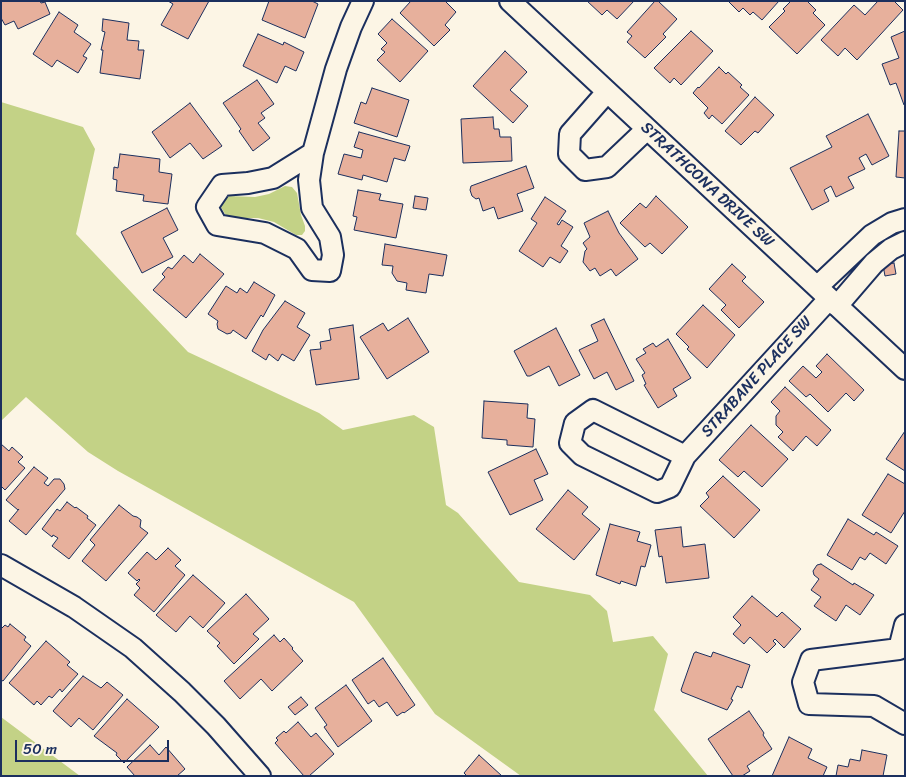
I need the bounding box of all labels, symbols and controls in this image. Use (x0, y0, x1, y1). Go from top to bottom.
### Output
street label: STRATHCONA DRIVE SW (636, 118, 778, 252)
street label: STRABANE PLACE SW (698, 313, 816, 441)
scale bar (18, 730, 171, 762)
text: 50 m (23, 736, 57, 762)

